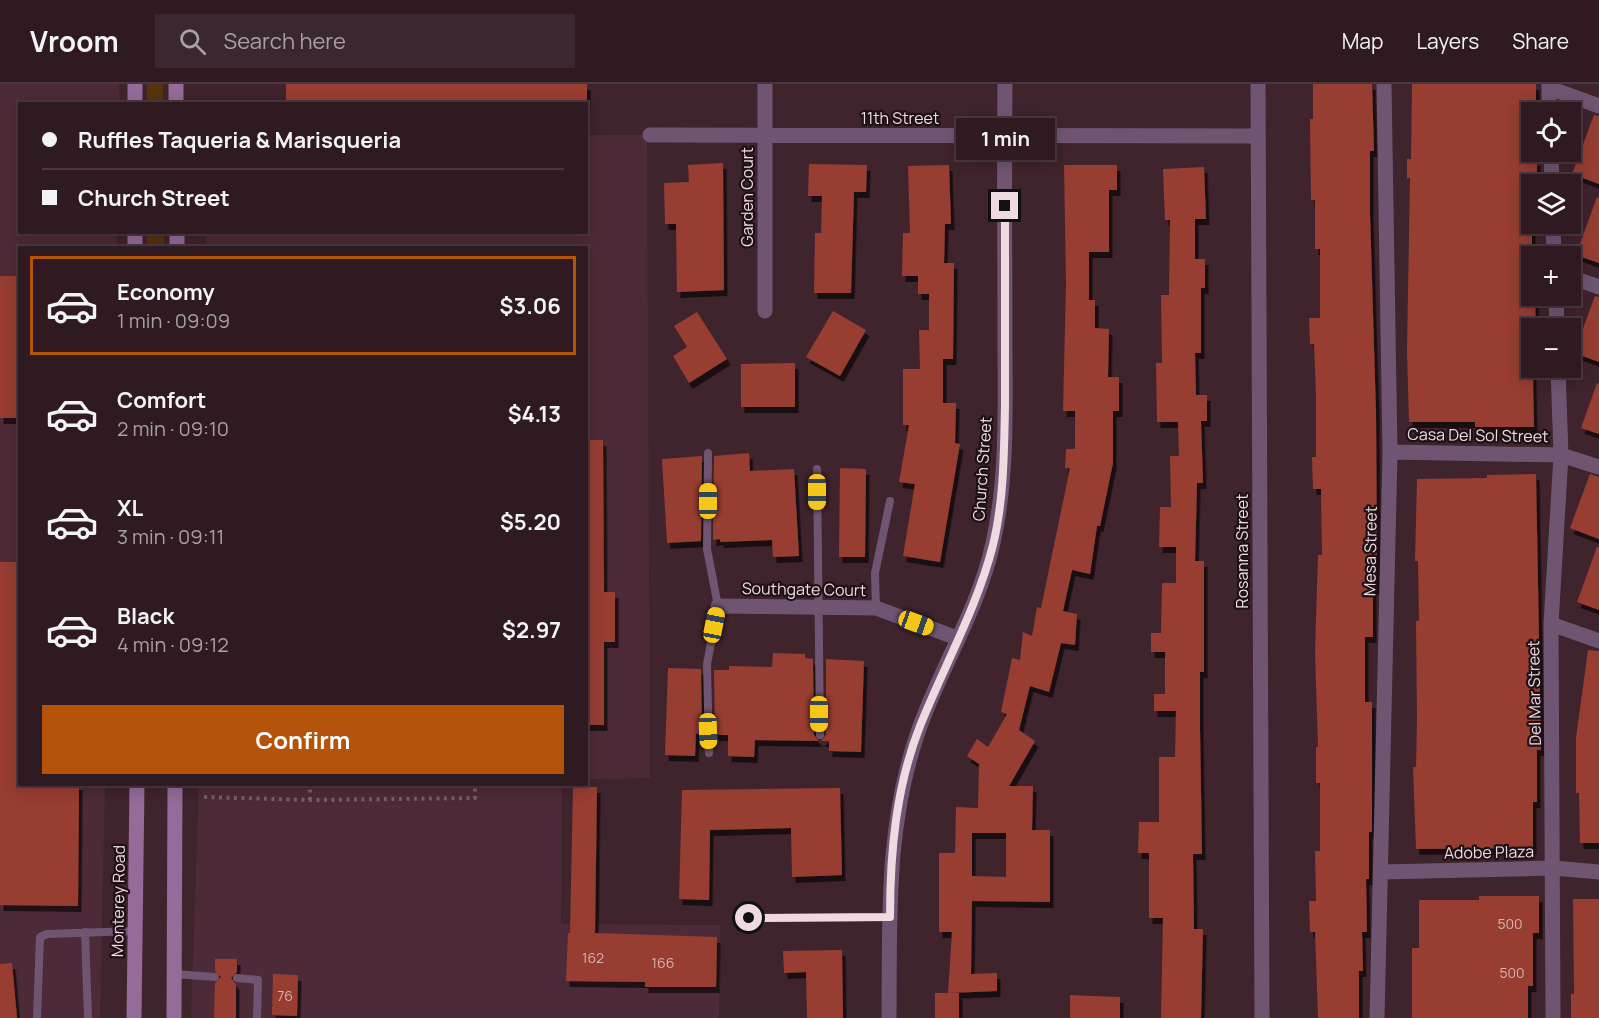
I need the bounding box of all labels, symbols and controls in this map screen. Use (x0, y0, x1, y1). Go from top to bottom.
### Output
search box (155, 14, 575, 68)
text: Vroom (30, 22, 119, 60)
icon: search (176, 25, 209, 58)
text: Search here (224, 26, 346, 56)
text: Map (1342, 27, 1383, 55)
text: Layers (1416, 27, 1479, 55)
text: Share (1512, 27, 1569, 55)
map controls (1521, 102, 1581, 378)
button: locate (1521, 102, 1581, 162)
street label: 11th Street (861, 107, 939, 129)
callout: 1 min (956, 119, 1054, 161)
text: Ruffles Taqueria & Marisqueria (78, 125, 401, 155)
text: 1 min (981, 125, 1030, 152)
street label: Garden Court (736, 147, 758, 247)
button: layers (1521, 174, 1581, 234)
text: Church Street (78, 183, 230, 213)
route end (991, 192, 1018, 219)
button: + (1521, 246, 1581, 306)
text: Economy (117, 277, 215, 307)
icon: car (45, 279, 99, 333)
text: $3.06 (500, 291, 561, 321)
text: 1 min · 09:09 (117, 307, 230, 334)
button: − (1521, 318, 1581, 378)
text: Comfort (117, 385, 206, 415)
icon: car (45, 387, 99, 441)
text: $4.13 (508, 399, 561, 429)
text: 2 min · 09:10 (117, 415, 229, 442)
street label: Church Street (967, 416, 997, 522)
street label: Casa Del Sol Street (1407, 423, 1549, 447)
car (808, 474, 826, 510)
car (699, 483, 717, 519)
text: XL (117, 493, 143, 523)
street label: Rosanna Street (1231, 494, 1253, 608)
icon: car (45, 495, 99, 549)
street label: Mesa Street (1358, 506, 1382, 596)
text: $5.20 (500, 507, 561, 537)
text: 3 min · 09:11 (117, 523, 224, 550)
street label: Southgate Court (742, 577, 866, 601)
text: Black (117, 601, 174, 631)
icon: car (45, 603, 99, 657)
car (702, 606, 726, 644)
car (896, 608, 936, 638)
text: $2.97 (502, 615, 561, 645)
text: 4 min · 09:12 (117, 631, 229, 658)
street label: Del Mar Street (1522, 640, 1546, 746)
car (810, 696, 828, 732)
button: Confirm (42, 705, 564, 774)
car (698, 713, 718, 749)
street label: Adobe Plaza (1444, 840, 1534, 864)
street label: Monterey Road (106, 845, 130, 957)
route start (735, 904, 762, 931)
house number: 500 (1497, 914, 1523, 933)
house number: 162 (582, 948, 604, 967)
house number: 166 (652, 953, 674, 972)
house number: 500 (1499, 963, 1525, 982)
house number: 76 (277, 986, 293, 1005)

